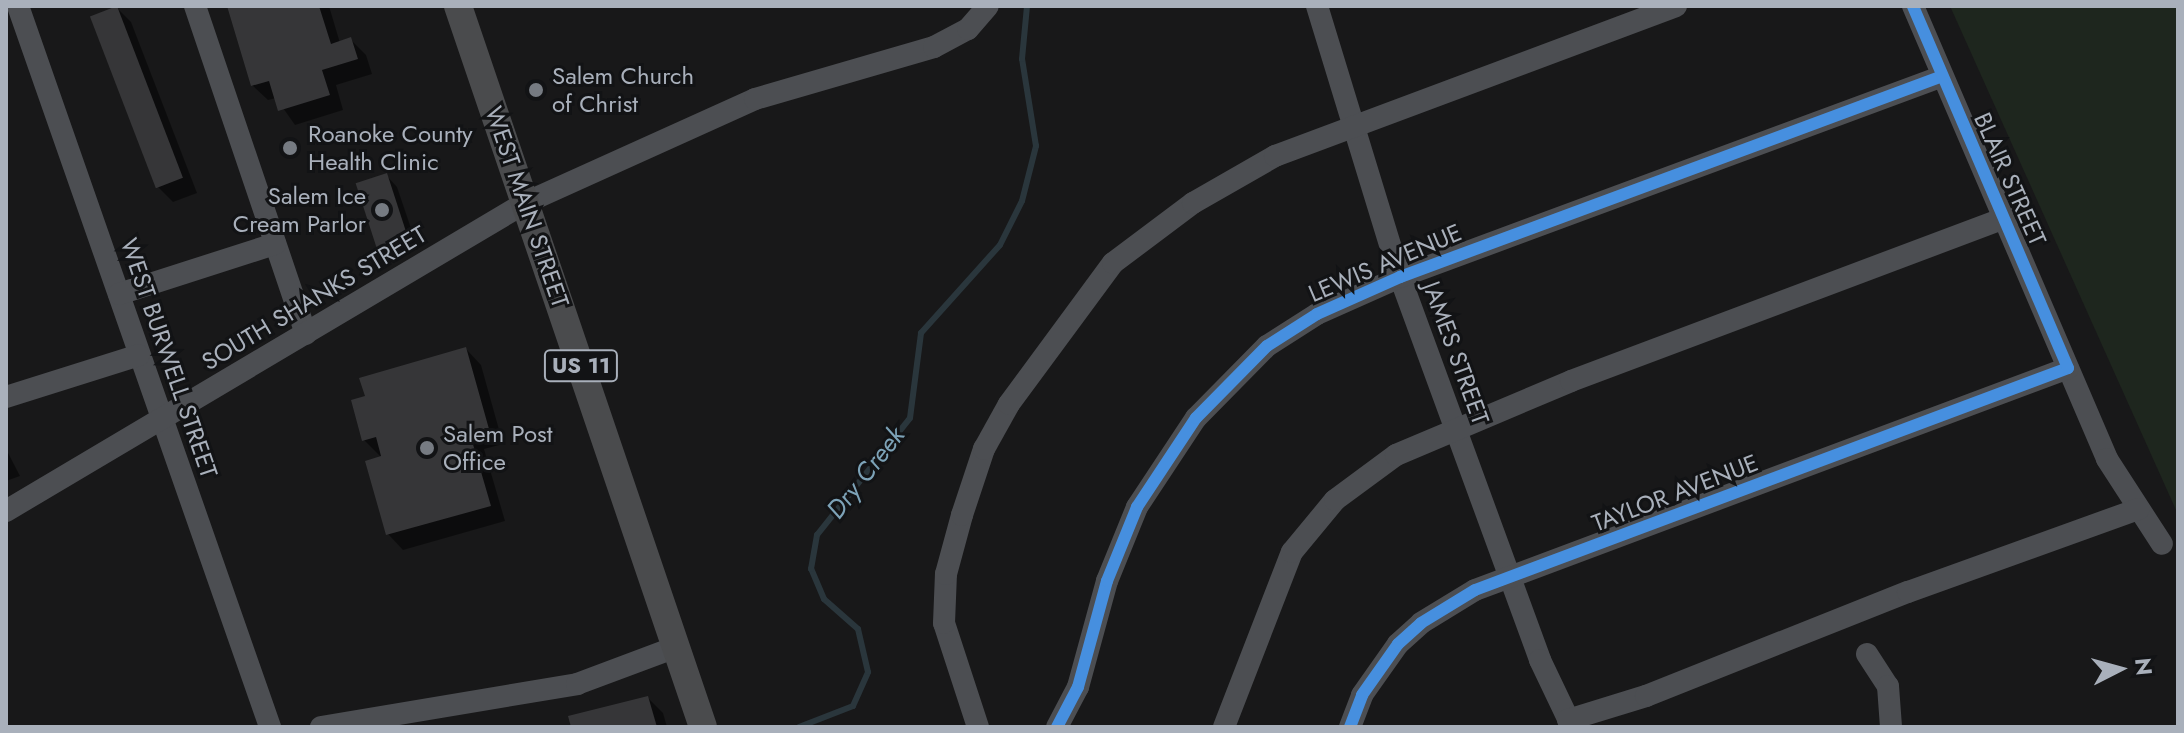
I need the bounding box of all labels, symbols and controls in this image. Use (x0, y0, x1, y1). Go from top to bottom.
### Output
place label: Salem Church of Christ (552, 62, 694, 118)
marker: Salem Church of Christ (527, 81, 545, 99)
street label: WEST MAIN STREET (479, 103, 575, 311)
street label: BLAIR STREET (1968, 108, 2052, 250)
place label: Roanoke County Health Clinic (308, 120, 473, 176)
marker: Roanoke County Health Clinic (279, 137, 301, 159)
place label: Salem Ice Cream Parlor (233, 182, 366, 238)
marker: Salem Ice Cream Parlor (373, 201, 391, 219)
street label: LEWIS AVENUE (1304, 218, 1466, 308)
street label: SOUTH SHANKS STREET (197, 220, 431, 376)
street label: WEST BURWELL STREET (114, 234, 224, 482)
street label: JAMES STREET (1417, 278, 1495, 428)
road number: US 11 (543, 348, 619, 384)
place label: Salem Post Office (443, 420, 552, 476)
water label: Dry Creek (820, 421, 912, 525)
marker: Salem Post Office (418, 439, 436, 457)
street label: TAYLOR AVENUE (1588, 448, 1762, 538)
north arrow (2080, 629, 2160, 709)
text: N (2127, 656, 2161, 677)

